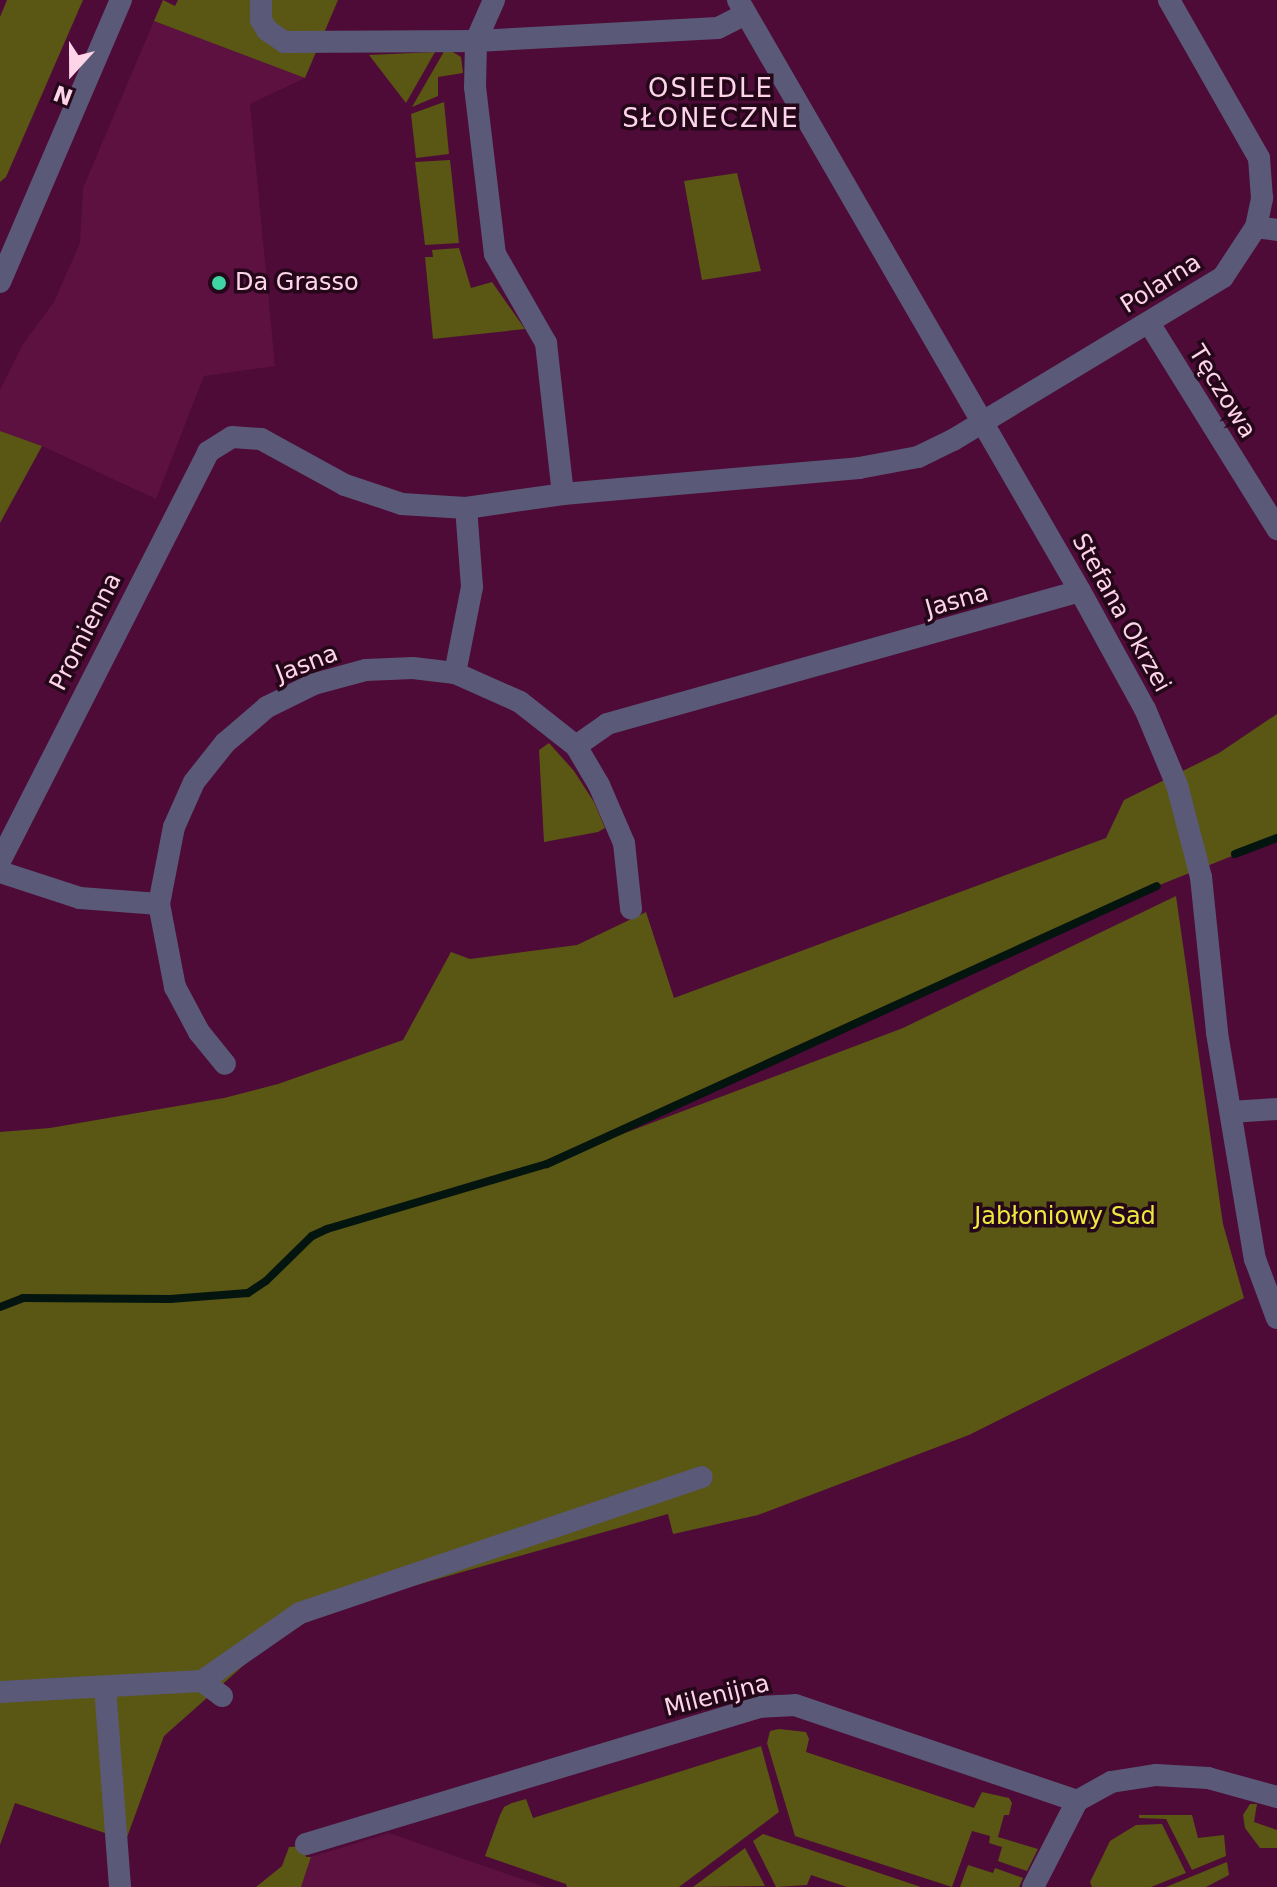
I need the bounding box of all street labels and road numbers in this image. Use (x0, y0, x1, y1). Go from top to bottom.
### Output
street label: Polarna (1116, 248, 1206, 320)
street label: Tęczowa (1182, 340, 1262, 444)
street label: Stefana Okrzei (1066, 529, 1176, 697)
street label: Promienna (44, 568, 128, 696)
street label: Jasna (922, 578, 992, 624)
street label: Jasna (272, 639, 342, 689)
street label: Milenijna (661, 1669, 773, 1723)

